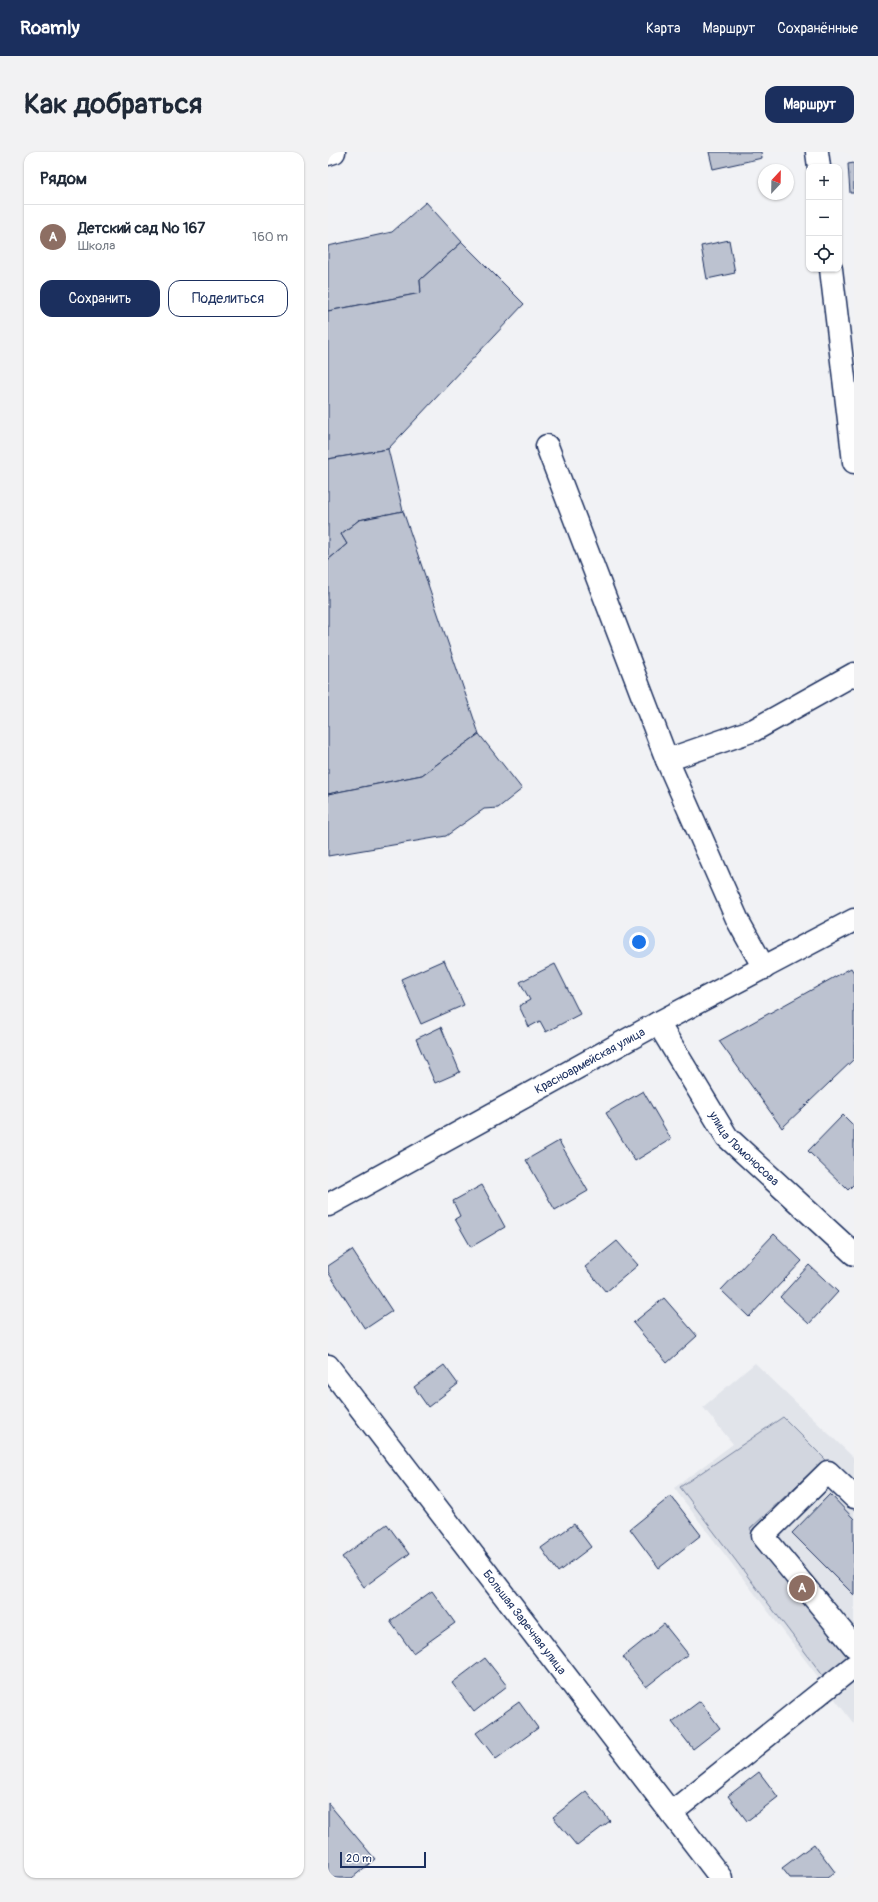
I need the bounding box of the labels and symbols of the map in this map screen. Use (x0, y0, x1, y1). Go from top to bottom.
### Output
north arrow (758, 164, 794, 200)
your location (629, 932, 649, 952)
street label: Красноармейская улица (532, 1024, 648, 1097)
street label: улица Ломоносова (705, 1108, 783, 1189)
street label: Большая Заречная улица (480, 1567, 570, 1678)
pin: A (789, 1573, 815, 1603)
scale bar (340, 1850, 426, 1869)

